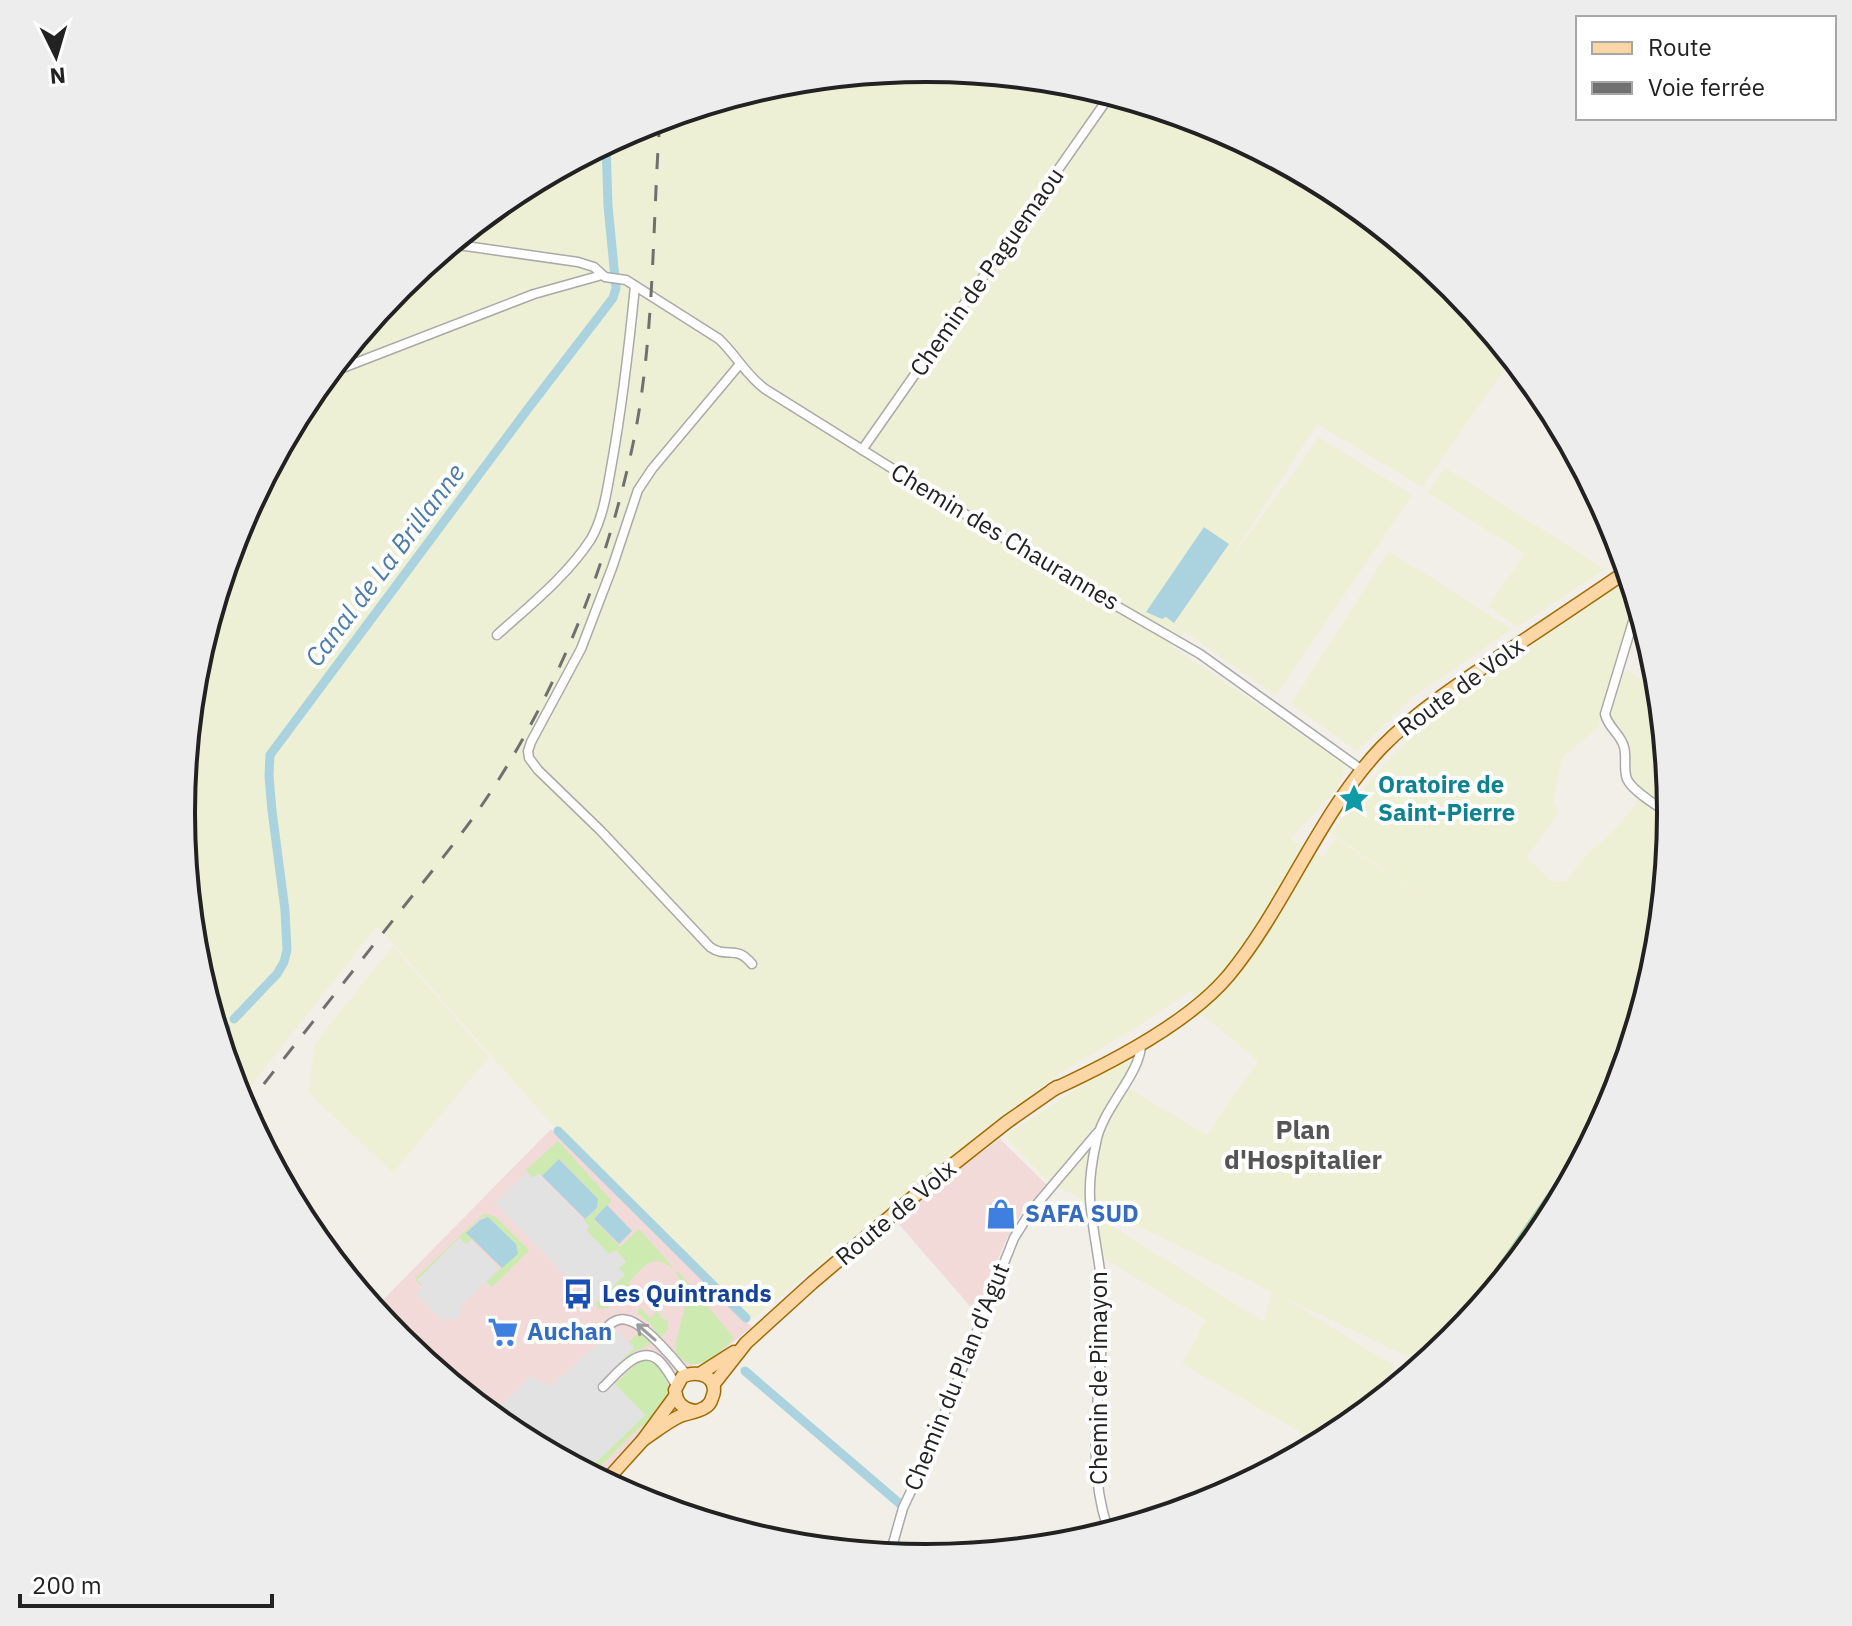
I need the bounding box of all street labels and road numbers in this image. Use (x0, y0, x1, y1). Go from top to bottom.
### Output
street label: Chemin de Paguemaou (902, 161, 1070, 382)
street label: Chemin des Chaurannes (885, 455, 1126, 617)
street label: Route de Volx (1391, 630, 1530, 743)
street label: Route de Volx (828, 1152, 962, 1272)
street label: Chemin du Plan d'Agut (896, 1258, 1016, 1495)
street label: Chemin de Pimayon (1082, 1271, 1114, 1485)

